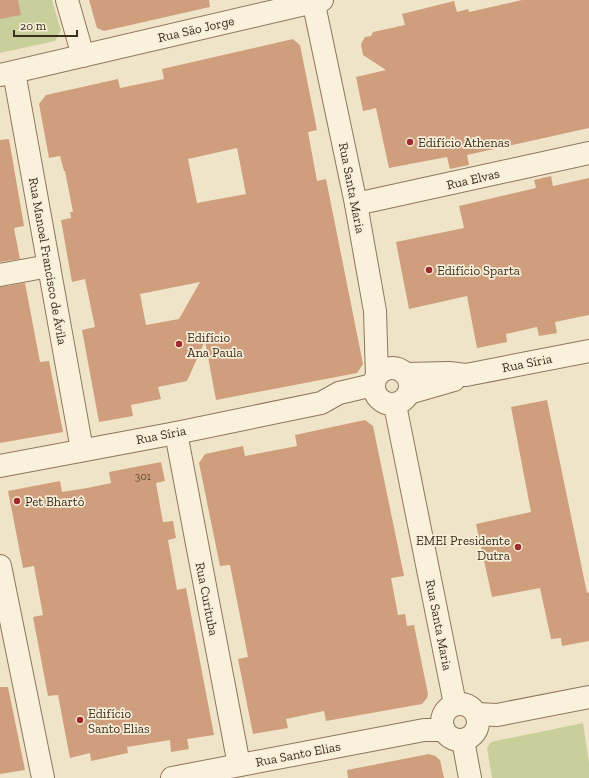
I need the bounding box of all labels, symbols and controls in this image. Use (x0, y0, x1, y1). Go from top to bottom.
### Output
scale bar (14, 12, 77, 38)
street label: Rua São Jorge (156, 13, 236, 45)
text: 20 m (20, 19, 47, 33)
place label: Edifício Athenas (418, 135, 510, 150)
marker: Edifício Athenas (405, 137, 415, 147)
street label: Rua Santa Maria (336, 141, 368, 235)
street label: Rua Elvas (445, 166, 501, 192)
street label: Rua Manoel Francisco de Ávila (26, 176, 70, 347)
place label: Edifício Sparta (437, 263, 521, 278)
marker: Edifício Sparta (424, 265, 434, 275)
place label: Edifício Ana Paula (187, 330, 244, 360)
marker: Edifício Ana Paula (174, 339, 184, 349)
street label: Rua Síria (501, 351, 554, 375)
street label: Rua Síria (135, 423, 188, 447)
house number: 301 (135, 470, 152, 483)
place label: Pet Bhartô (25, 494, 85, 509)
marker: Pet Bhartô (12, 496, 22, 506)
place label: EMEI Presidente Dutra (416, 533, 511, 563)
marker: EMEI Presidente Dutra (513, 542, 523, 552)
street label: Rua Curituba (193, 561, 222, 638)
street label: Rua Santa Maria (423, 578, 455, 672)
place label: Edifício Santo Elias (88, 706, 150, 736)
marker: Edifício Santo Elias (75, 715, 85, 725)
street label: Rua Santo Elias (254, 738, 342, 770)

